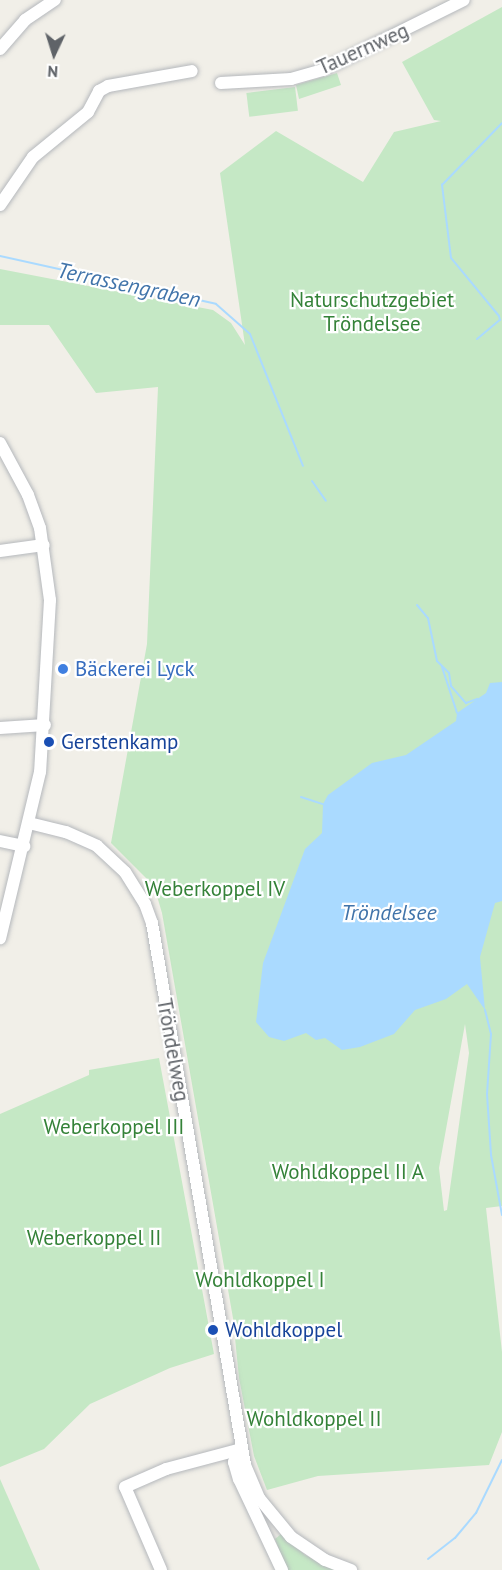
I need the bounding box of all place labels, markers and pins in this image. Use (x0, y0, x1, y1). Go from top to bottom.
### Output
place label: Bäckerei Lyck (75, 656, 195, 682)
marker: Bäckerei Lyck (56, 662, 70, 676)
place label: Gerstenkamp (61, 729, 178, 755)
marker: Gerstenkamp (42, 735, 56, 749)
place label: Wohldkoppel (225, 1317, 342, 1343)
marker: Wohldkoppel (206, 1323, 220, 1337)

